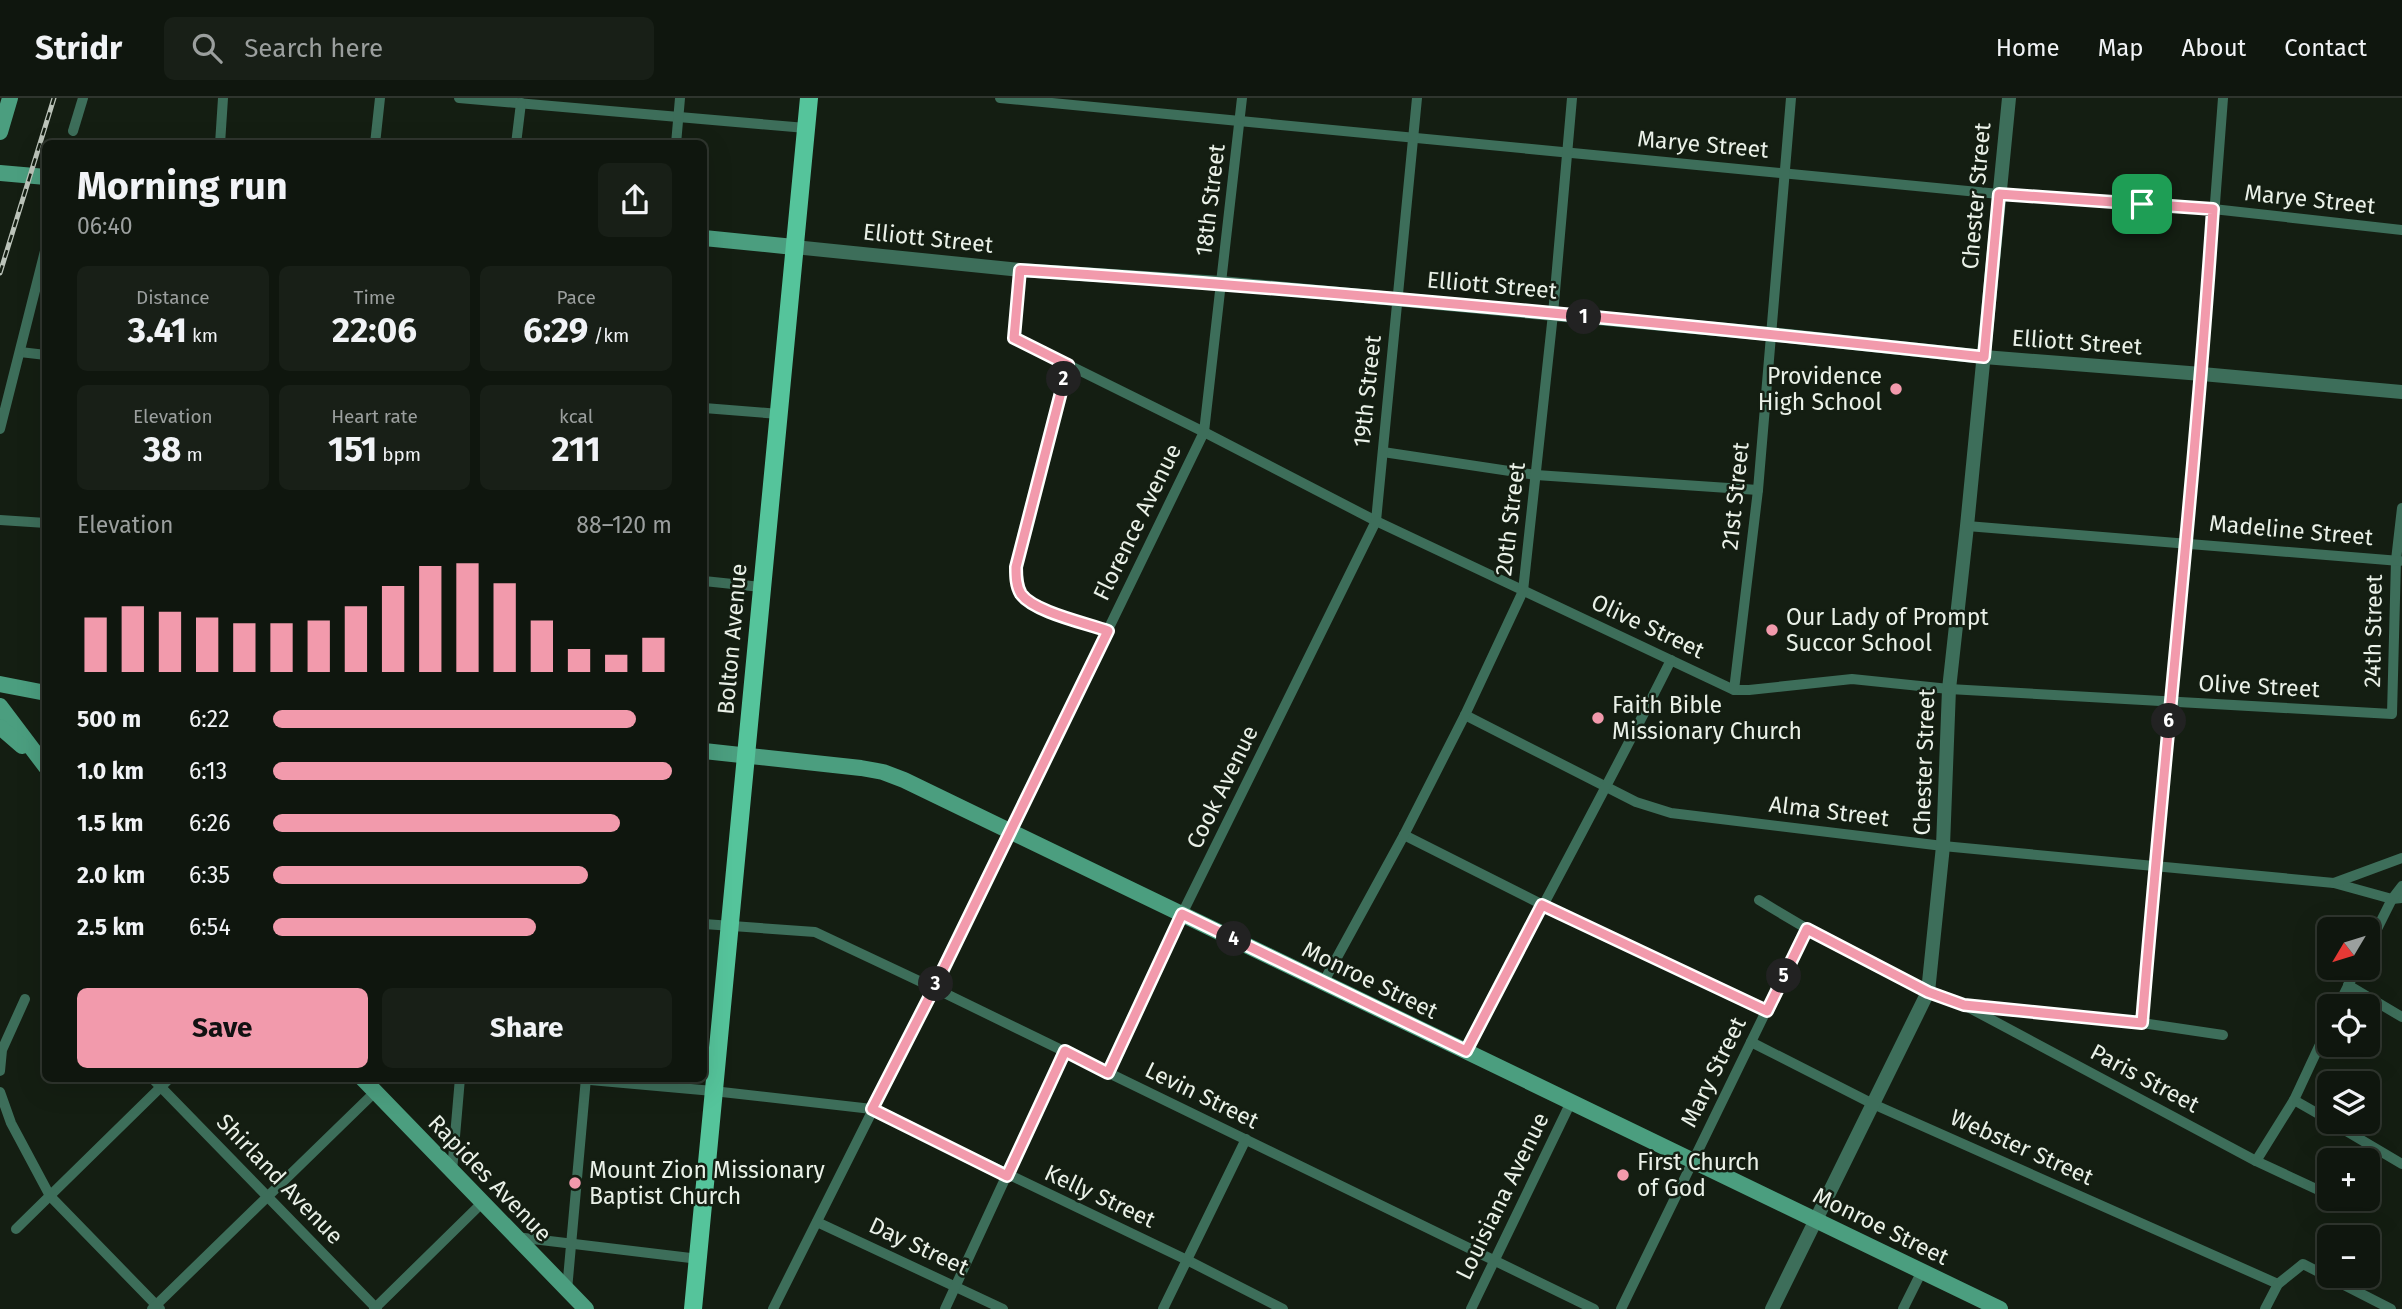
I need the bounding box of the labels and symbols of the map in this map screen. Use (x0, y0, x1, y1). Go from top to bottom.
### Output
street label: Chester Street (1956, 121, 1996, 271)
street label: Marye Street (1636, 124, 1770, 164)
street label: 18th Street (1189, 142, 1231, 258)
pin (2112, 174, 2172, 234)
street label: Marye Street (2243, 178, 2378, 220)
street label: Elliott Street (862, 217, 995, 259)
street label: Elliott Street (1426, 265, 1559, 305)
pin: 1 (1566, 300, 1602, 334)
street label: Elliott Street (2011, 323, 2144, 361)
street label: 19th Street (1347, 333, 1387, 448)
pin: 2 (1046, 362, 1082, 396)
place label: Providence High School (1758, 362, 1882, 416)
marker: Providence High School (1888, 381, 1904, 397)
street label: Florence Avenue (1087, 439, 1187, 605)
street label: 21st Street (1715, 440, 1755, 551)
street label: 20th Street (1489, 460, 1531, 578)
street label: Madeline Street (2208, 509, 2375, 551)
street label: Bolton Avenue (711, 562, 753, 716)
street label: 24th Street (2358, 573, 2388, 688)
street label: Olive Street (1587, 588, 1710, 665)
place label: Our Lady of Prompt Succor School (1786, 603, 1989, 657)
marker: Our Lady of Prompt Succor School (1764, 622, 1780, 638)
street label: Olive Street (2198, 669, 2321, 703)
street label: Chester Street (1907, 687, 1941, 836)
place label: Faith Bible Missionary Church (1612, 691, 1802, 745)
pin: 6 (2152, 704, 2186, 738)
marker: Faith Bible Missionary Church (1590, 710, 1606, 726)
street label: Cook Avenue (1180, 721, 1264, 853)
street label: Alma Street (1767, 790, 1891, 832)
north arrow (2317, 917, 2380, 980)
pin: 4 (1216, 922, 1252, 956)
street label: Monroe Street (1298, 935, 1443, 1025)
pin: 5 (1766, 958, 1802, 994)
pin: 3 (918, 966, 954, 1001)
street label: Mary Street (1674, 1012, 1752, 1132)
street label: Paris Street (2086, 1038, 2205, 1119)
street label: Levin Street (1141, 1055, 1264, 1135)
street label: Webster Street (1946, 1103, 2098, 1191)
street label: Shirland Avenue (211, 1108, 349, 1250)
street label: Louisiana Avenue (1449, 1108, 1555, 1284)
street label: Rapides Avenue (422, 1109, 558, 1247)
place label: First Church of God (1637, 1148, 1760, 1202)
place label: Mount Zion Missionary Baptist Church (589, 1156, 826, 1210)
street label: Kelly Street (1040, 1158, 1160, 1234)
marker: First Church of God (1615, 1167, 1631, 1183)
marker: Mount Zion Missionary Baptist Church (567, 1175, 583, 1191)
street label: Monroe Street (1809, 1181, 1954, 1271)
street label: Day Street (865, 1211, 974, 1281)

